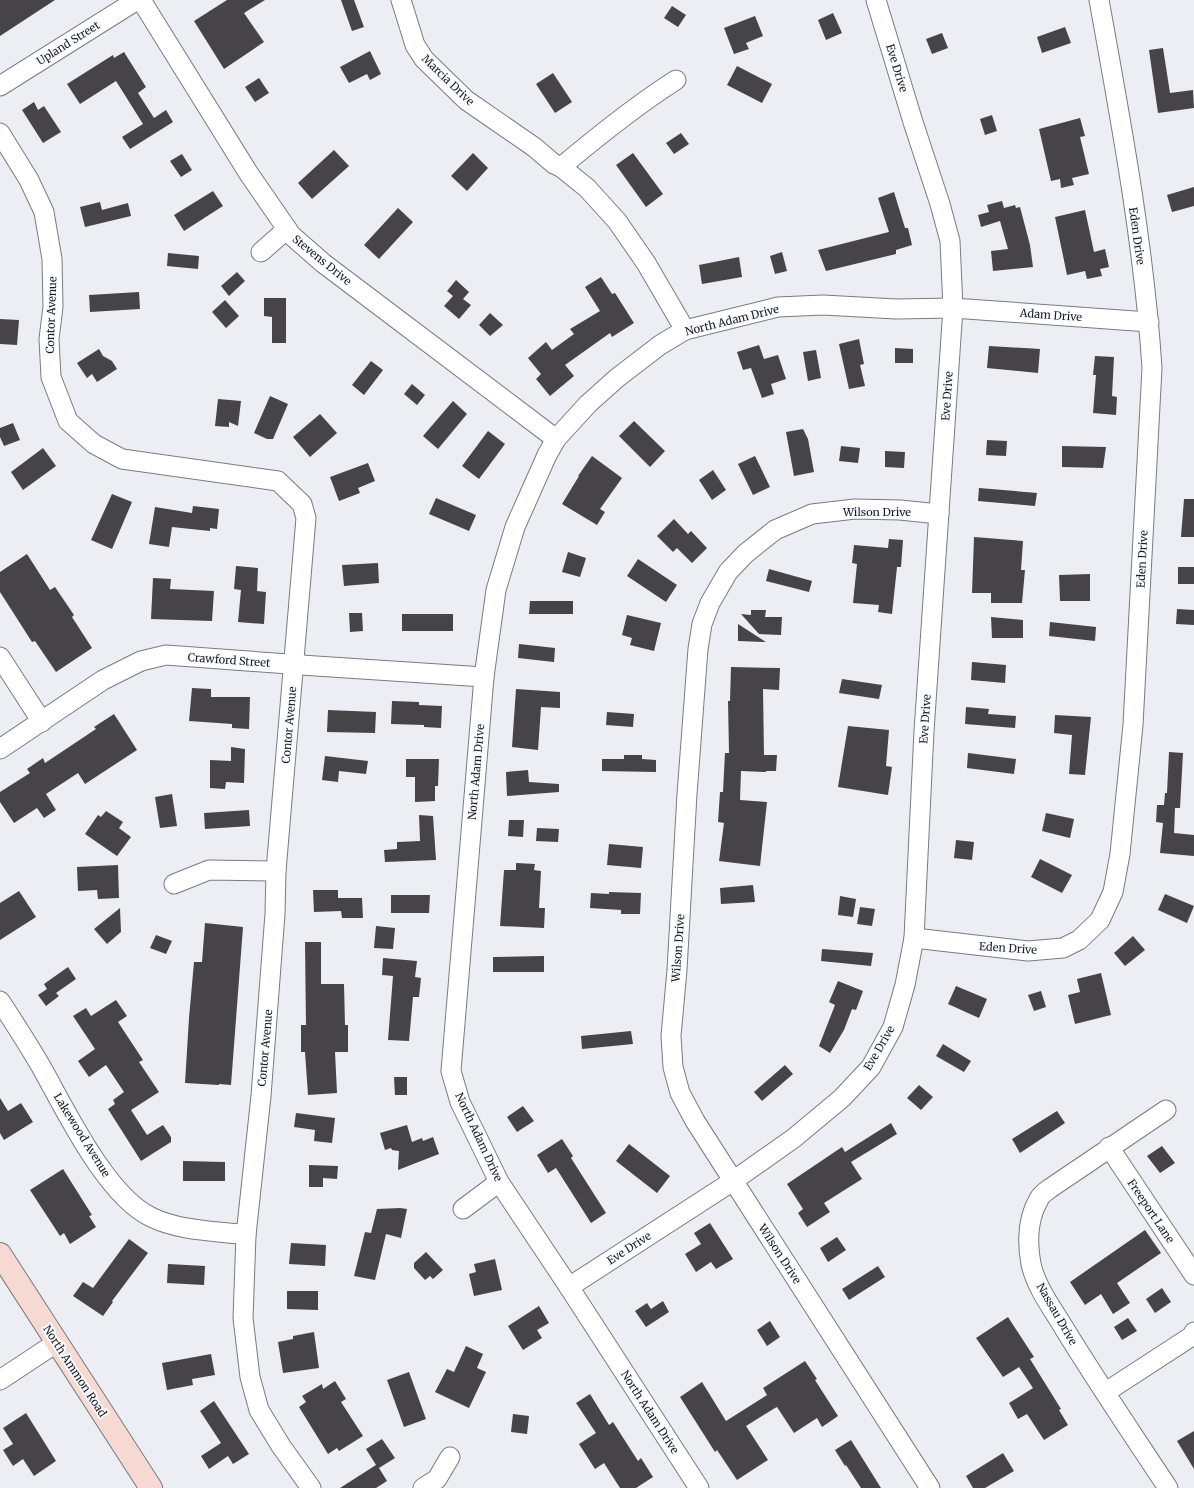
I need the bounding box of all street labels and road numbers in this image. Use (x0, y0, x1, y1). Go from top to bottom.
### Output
street label: Upland Street (34, 18, 103, 68)
street label: Eve Drive (883, 42, 911, 94)
street label: Marcia Drive (419, 51, 477, 109)
street label: Eden Drive (1126, 206, 1148, 266)
street label: Stevens Drive (290, 232, 355, 288)
street label: Contor Avenue (43, 276, 59, 354)
street label: North Adam Drive (684, 302, 781, 338)
street label: Adam Drive (1018, 306, 1083, 324)
street label: Eve Drive (938, 370, 956, 421)
street label: Wilson Drive (842, 505, 911, 519)
street label: Eden Drive (1133, 529, 1151, 588)
street label: Crawford Street (187, 650, 272, 670)
street label: Contor Avenue (279, 686, 299, 764)
street label: Eve Drive (916, 693, 934, 744)
street label: North Adam Drive (465, 723, 487, 821)
street label: Wilson Drive (669, 913, 687, 983)
street label: Eden Drive (979, 939, 1038, 957)
street label: Contor Avenue (255, 1009, 275, 1087)
street label: Eve Drive (860, 1023, 898, 1073)
street label: North Adam Drive (452, 1090, 506, 1184)
street label: Lakewood Avenue (51, 1091, 114, 1180)
street label: Freeport Lane (1124, 1176, 1178, 1246)
street label: Wilson Drive (755, 1221, 805, 1287)
street label: Eve Drive (604, 1228, 654, 1267)
street label: Nassau Drive (1034, 1281, 1080, 1348)
street label: North Ammon Road (40, 1323, 110, 1420)
street label: North Adam Drive (618, 1368, 682, 1456)

